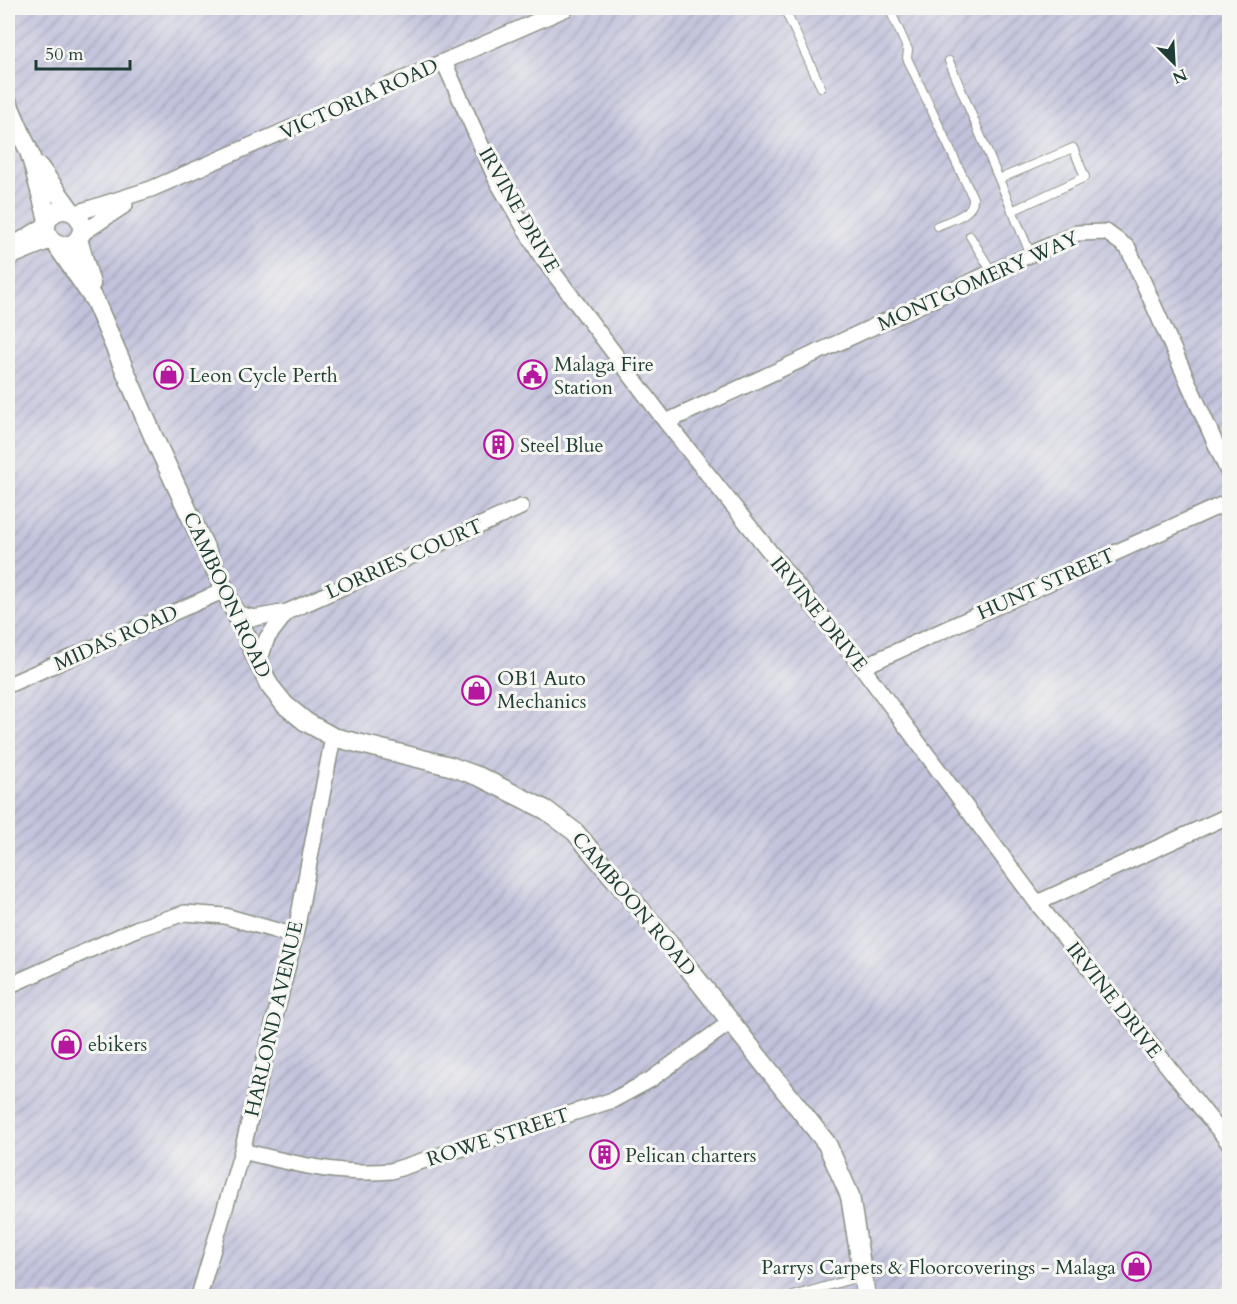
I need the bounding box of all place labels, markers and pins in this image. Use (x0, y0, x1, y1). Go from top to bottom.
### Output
place label: Malaga Fire Station (554, 351, 654, 401)
shop icon: Leon Cycle Perth (152, 359, 184, 391)
public building icon: Malaga Fire Station (517, 359, 549, 391)
place label: Leon Cycle Perth (189, 362, 338, 389)
building icon: Steel Blue (483, 429, 515, 461)
place label: Steel Blue (520, 432, 604, 459)
place label: OB1 Auto Mechanics (497, 665, 586, 715)
shop icon: OB1 Auto Mechanics (460, 674, 492, 706)
shop icon: ebikers (51, 1028, 83, 1060)
place label: ebikers (88, 1031, 147, 1058)
building icon: Pelican charters (588, 1139, 620, 1171)
place label: Pelican charters (625, 1142, 757, 1169)
shop icon: Parrys Carpets & Floorcoverings - Malaga (1121, 1251, 1153, 1283)
place label: Parrys Carpets & Floorcoverings - Malaga (761, 1254, 1116, 1281)

